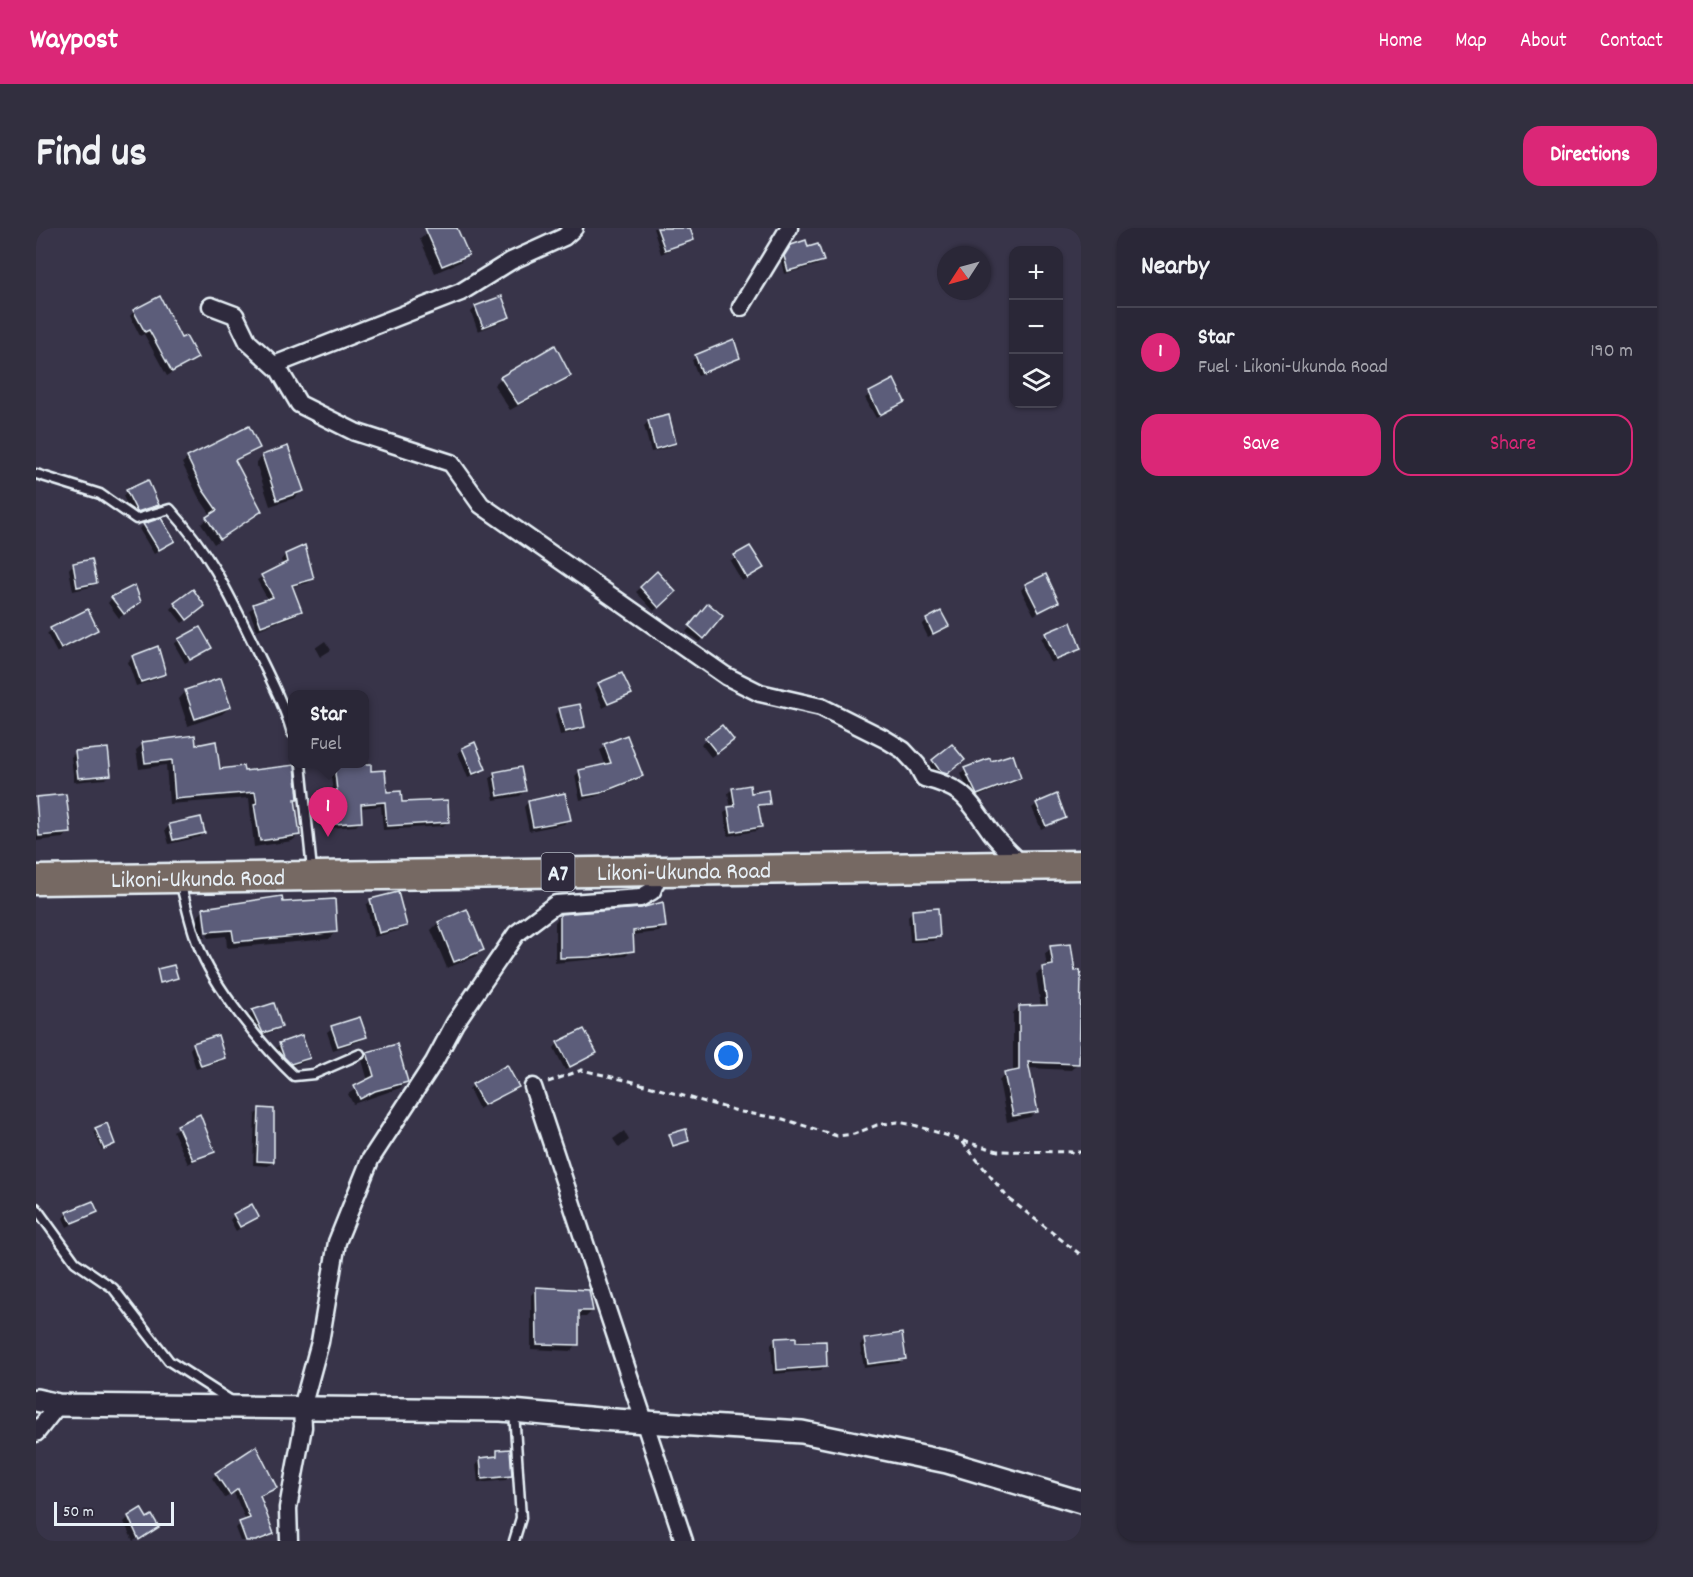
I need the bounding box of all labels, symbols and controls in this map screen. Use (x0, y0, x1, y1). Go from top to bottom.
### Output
text: Waypost (30, 22, 118, 62)
text: Home (1378, 27, 1422, 57)
text: Map (1455, 27, 1487, 57)
text: About (1520, 27, 1567, 57)
text: Contact (1600, 27, 1663, 57)
text: Find us (36, 126, 147, 186)
button: Directions (1523, 126, 1657, 186)
north arrow (937, 246, 991, 300)
map controls (1009, 246, 1063, 408)
button: + (1009, 246, 1063, 300)
text: Nearby (1141, 249, 1209, 286)
button: − (1009, 300, 1063, 354)
text: Star (1198, 323, 1234, 354)
text: 1 (1158, 338, 1163, 366)
text: 190 m (1590, 338, 1633, 366)
button: layers (1009, 354, 1063, 408)
text: Fuel · Likoni-Ukunda Road (1198, 354, 1388, 382)
button: Save (1141, 414, 1381, 476)
button: Share (1393, 414, 1633, 476)
popup (288, 690, 369, 768)
text: Star (310, 700, 347, 731)
text: Fuel (310, 731, 341, 759)
pin: 1 (308, 788, 348, 837)
road number: A7 (542, 853, 574, 891)
street label: Likoni-Ukunda Road (597, 855, 771, 892)
street label: Likoni-Ukunda Road (111, 862, 285, 899)
your location (714, 1041, 743, 1070)
scale bar (54, 1499, 174, 1526)
text: 50 m (63, 1501, 94, 1524)

